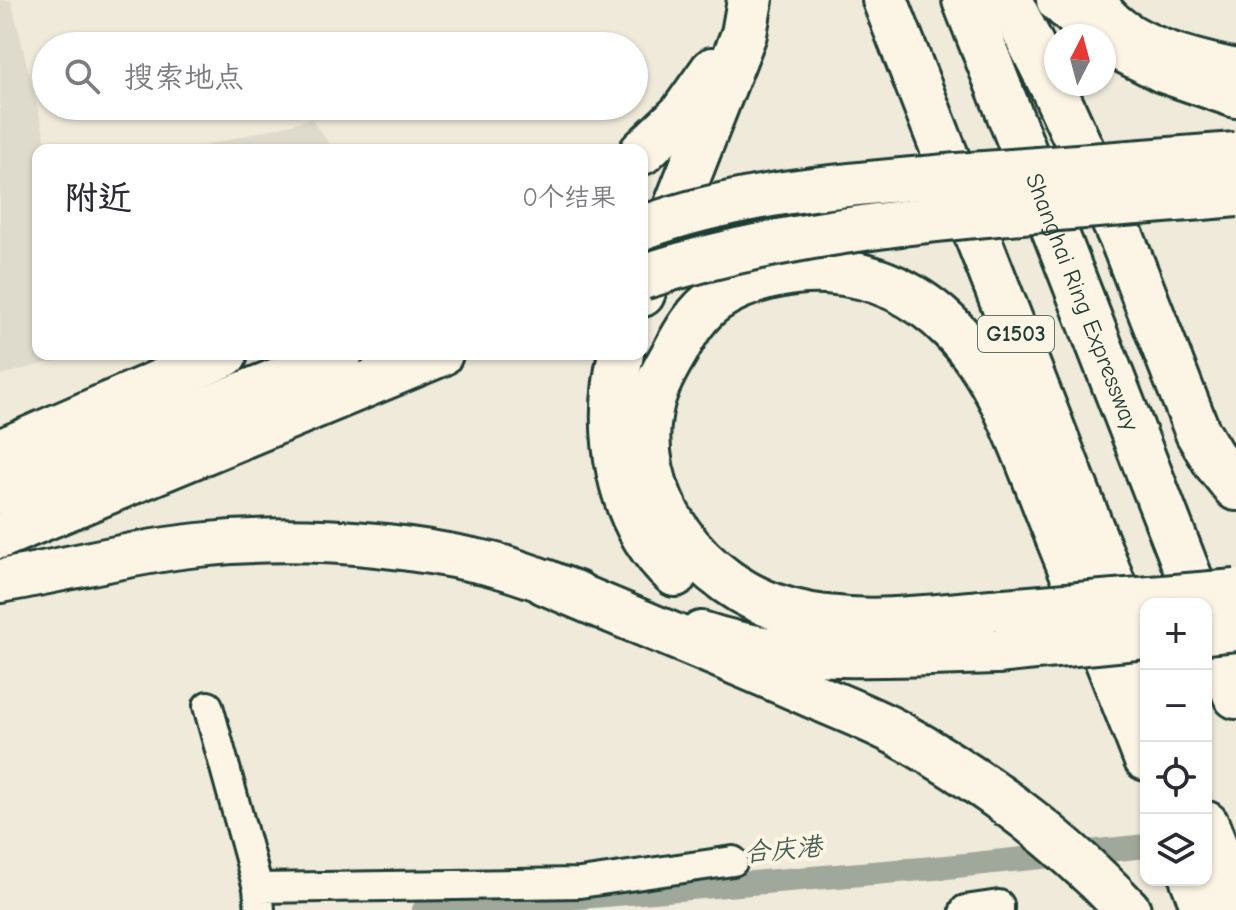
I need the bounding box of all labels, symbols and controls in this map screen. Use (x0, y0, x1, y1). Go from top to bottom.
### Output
north arrow (1044, 24, 1116, 96)
search box (32, 32, 648, 120)
icon: search (60, 54, 104, 98)
text: 搜索地点 (124, 60, 244, 95)
street label: Shanghai Ring Expressway (1020, 169, 1145, 435)
text: 附近 (64, 178, 132, 218)
text: 0个结果 (522, 183, 616, 213)
road number: G1503 (978, 316, 1054, 352)
map controls (1140, 598, 1212, 886)
button: + (1140, 598, 1212, 670)
button: − (1140, 670, 1212, 742)
button: locate (1140, 742, 1212, 814)
button: layers (1140, 814, 1212, 886)
water label: 合庆港 (743, 831, 826, 868)

